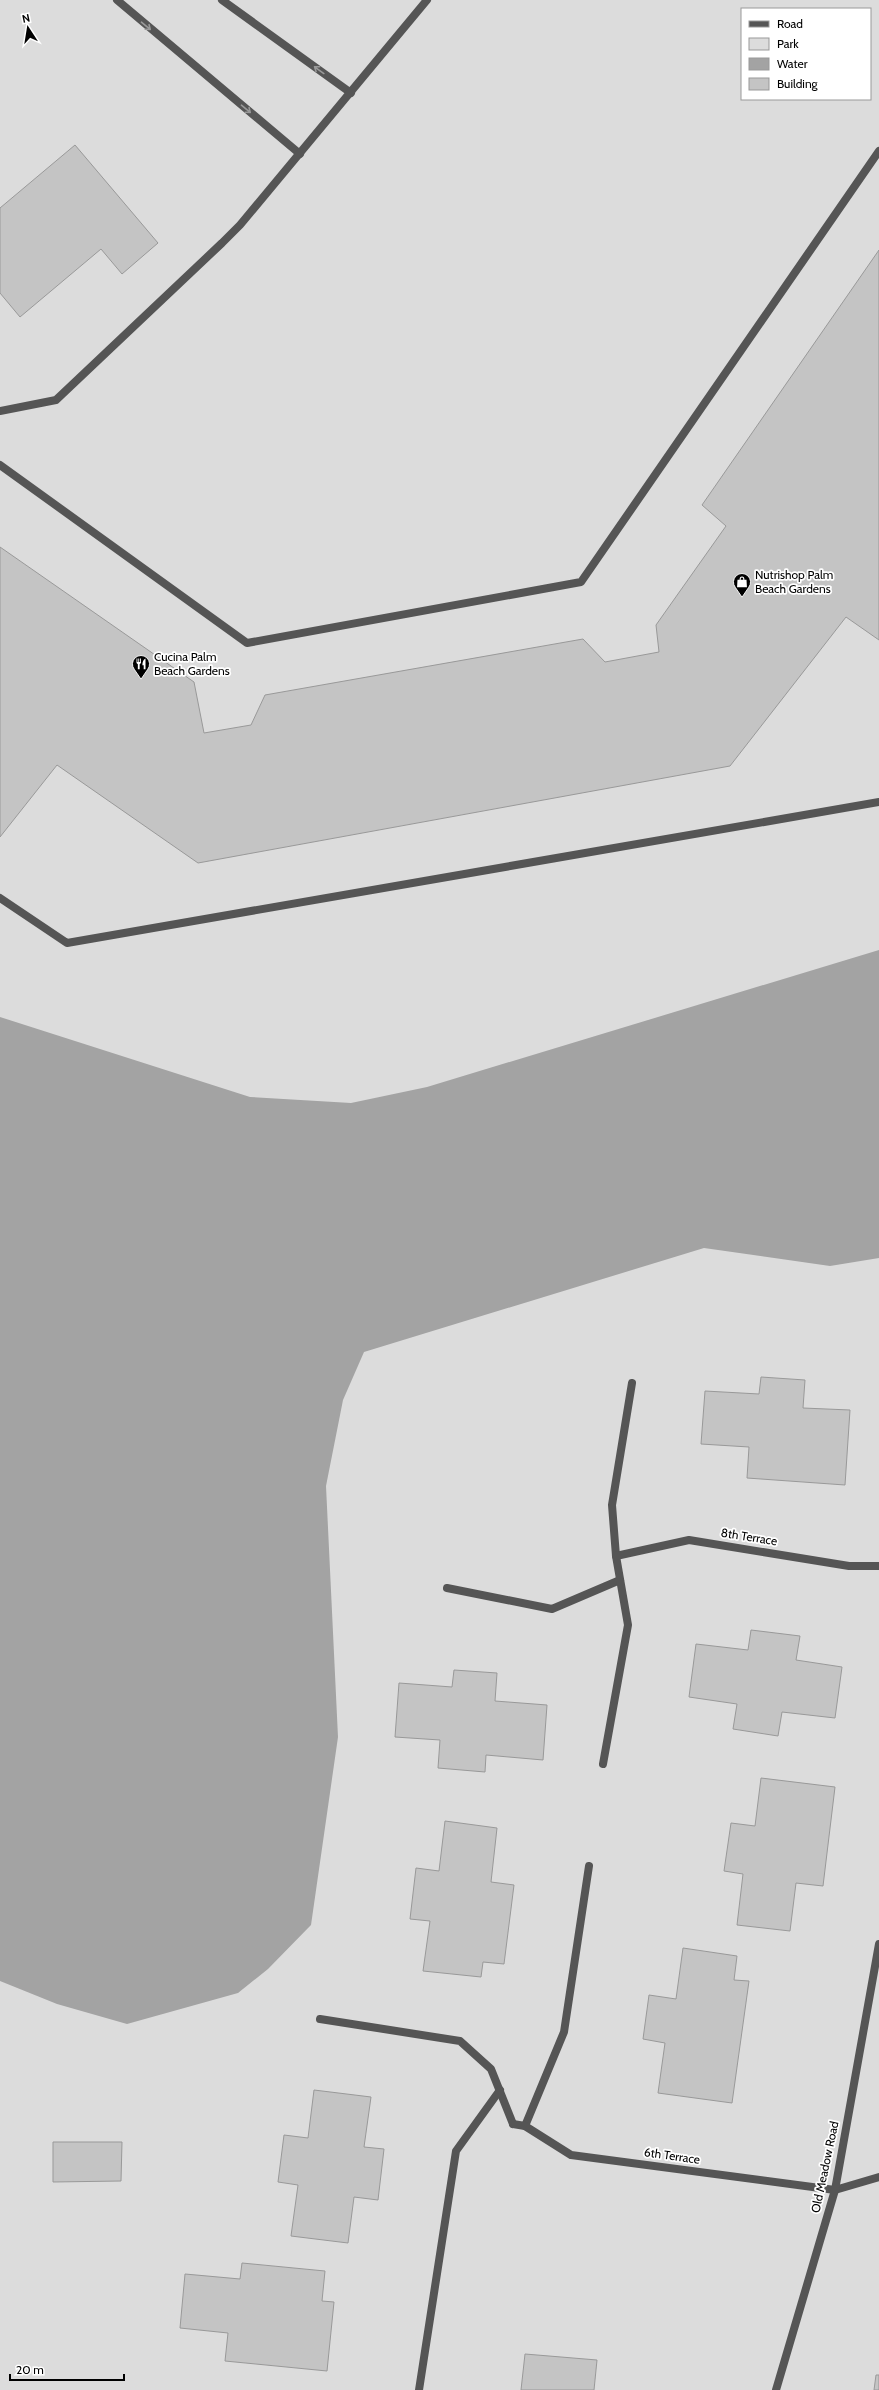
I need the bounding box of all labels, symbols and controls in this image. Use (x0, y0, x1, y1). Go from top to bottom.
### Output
north arrow (8, 8, 48, 48)
legend (741, 8, 871, 100)
text: N (21, 11, 31, 26)
text: Road (777, 16, 803, 31)
one-way arrow (141, 21, 152, 30)
text: Park (777, 36, 799, 51)
text: Water (777, 56, 808, 71)
one-way arrow (314, 66, 325, 74)
text: Building (777, 76, 819, 91)
one-way arrow (241, 105, 251, 114)
place label: Nutrishop Palm Beach Gardens (755, 567, 833, 596)
shop icon: Nutrishop Palm Beach Gardens (732, 572, 752, 597)
place label: Cucina Palm Beach Gardens (154, 649, 230, 678)
restaurant icon: Cucina Palm Beach Gardens (131, 654, 151, 679)
street label: 8th Terrace (720, 1525, 778, 1548)
street label: Old Meadow Road (807, 2120, 842, 2214)
street label: 6th Terrace (643, 2144, 701, 2167)
scale bar (10, 2356, 124, 2382)
text: 20 m (16, 2362, 44, 2377)

